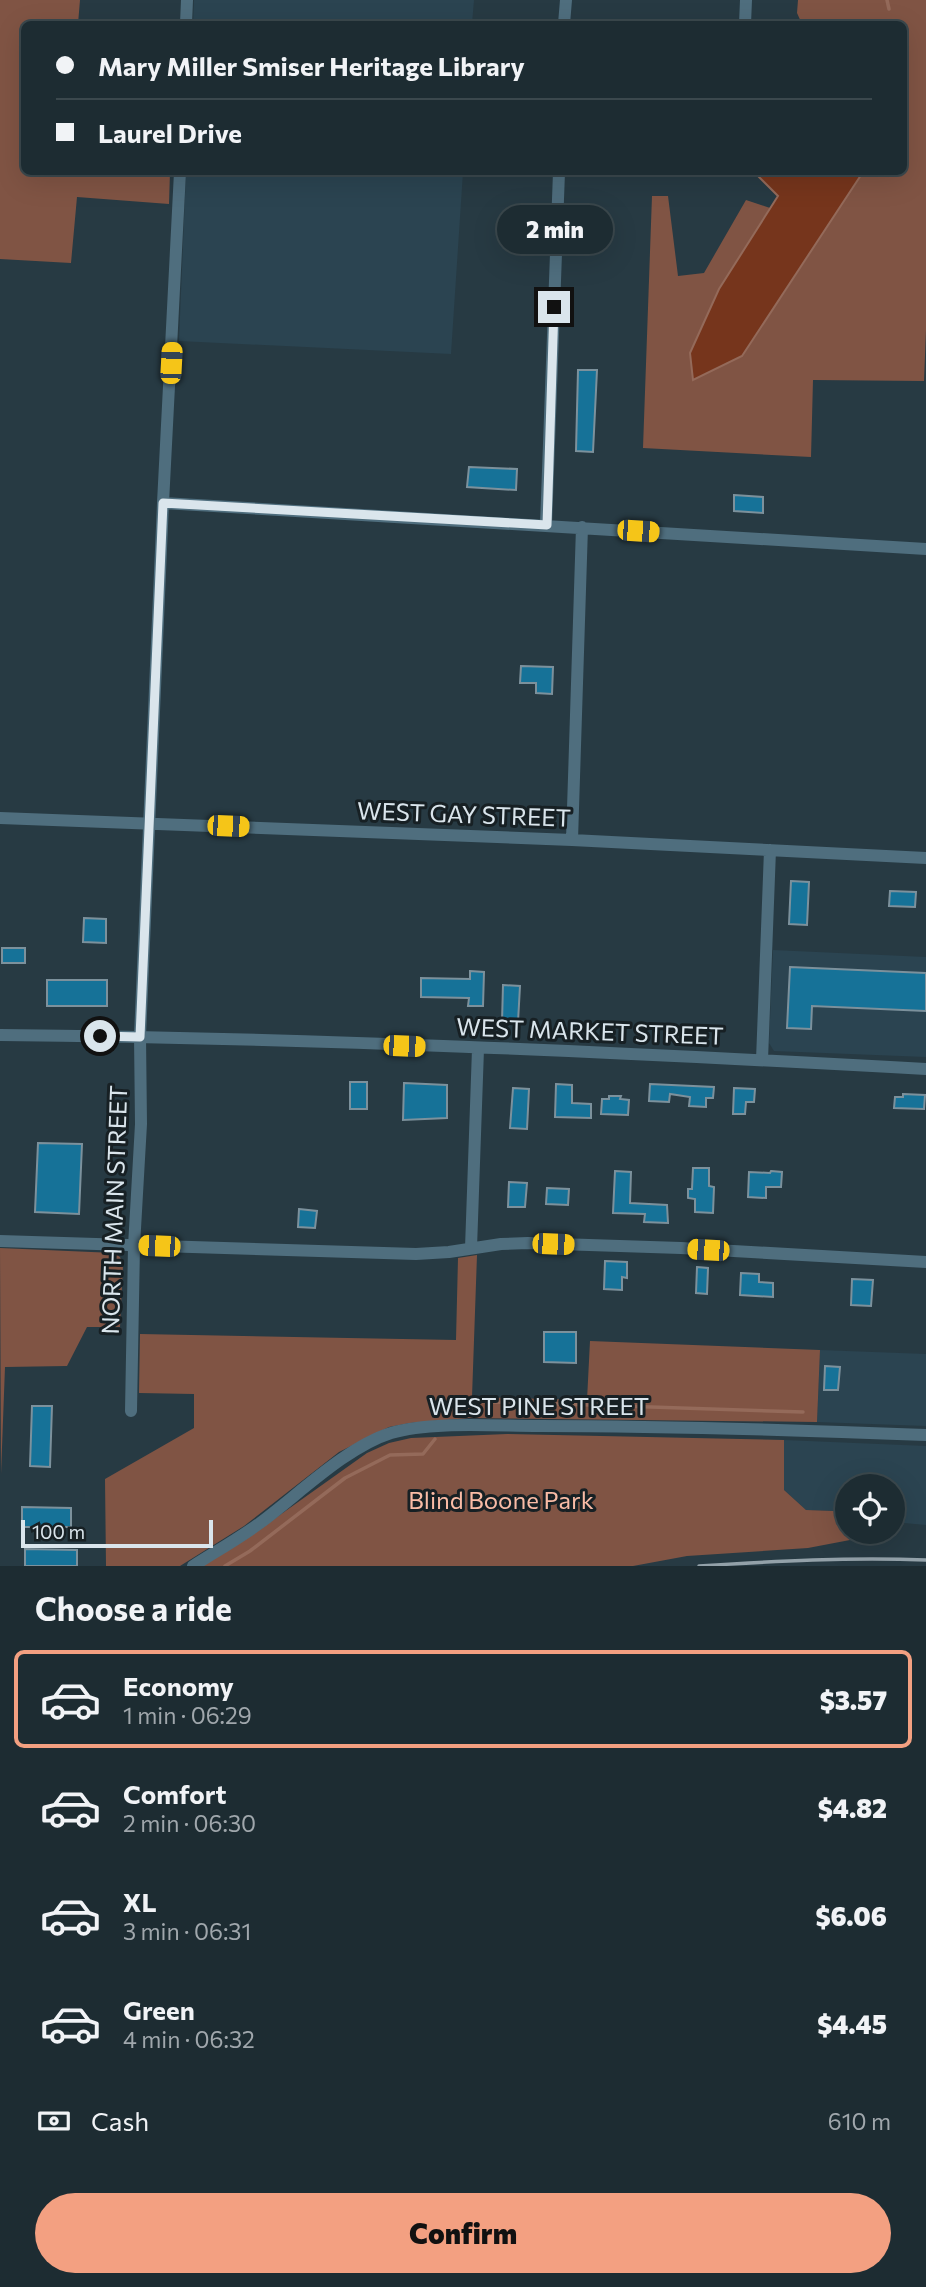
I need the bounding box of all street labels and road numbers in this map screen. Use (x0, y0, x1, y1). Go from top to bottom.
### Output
street label: WEST GAY STREET (357, 795, 571, 832)
street label: WEST MARKET STREET (456, 1011, 724, 1050)
street label: NORTH MAIN STREET (95, 1085, 132, 1335)
street label: WEST PINE STREET (429, 1391, 649, 1420)

